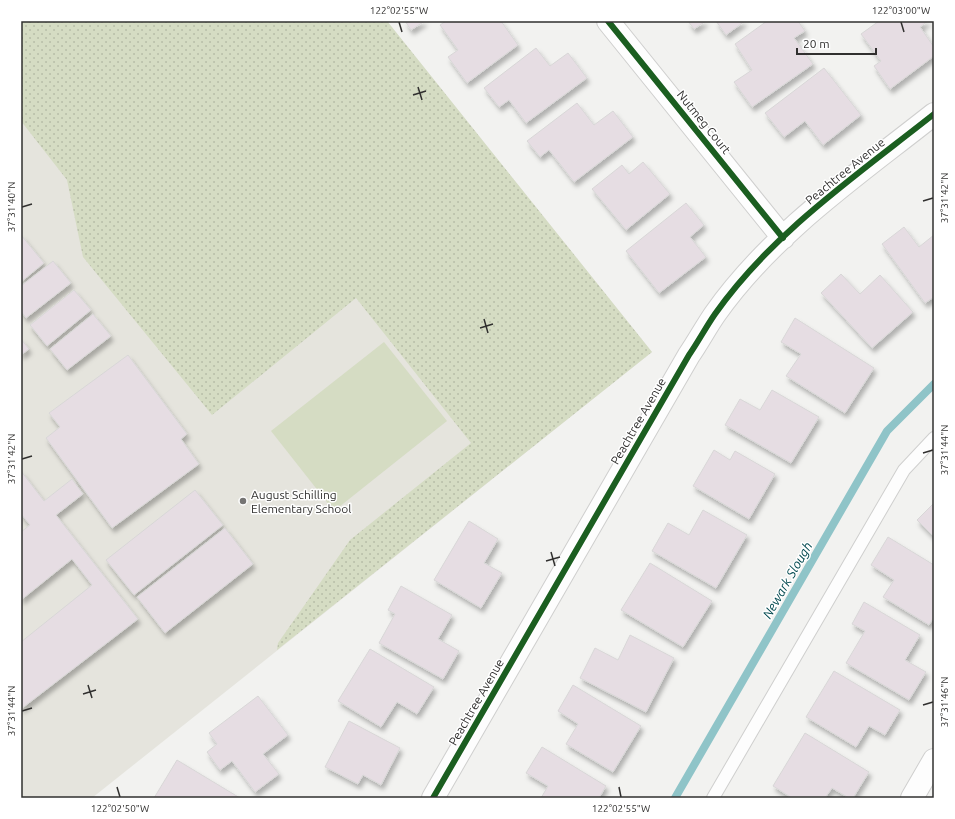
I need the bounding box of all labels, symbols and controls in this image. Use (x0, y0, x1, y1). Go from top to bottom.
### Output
text: 122°02'55"W (370, 5, 428, 16)
text: 122°03'00"W (872, 5, 930, 16)
scale bar (797, 30, 876, 56)
text: 20 m (803, 37, 830, 50)
street label: Nutmeg Court (675, 88, 734, 156)
street label: Peachtree Avenue (803, 135, 887, 207)
text: 37°31'42"N (939, 173, 950, 223)
text: 37°31'40"N (6, 182, 17, 232)
street label: Peachtree Avenue (608, 375, 668, 467)
text: 37°31'44"N (939, 425, 950, 475)
text: 37°31'42"N (6, 434, 17, 484)
place label: August Schilling Elementary School (251, 488, 351, 515)
marker: August Schilling Elementary School (238, 496, 248, 506)
water label: Newark Slough (759, 539, 815, 621)
street label: Peachtree Avenue (446, 656, 506, 748)
text: 37°31'46"N (939, 677, 950, 727)
text: 37°31'44"N (6, 686, 17, 736)
text: 122°02'50"W (91, 803, 149, 814)
text: 122°02'55"W (592, 803, 650, 814)

